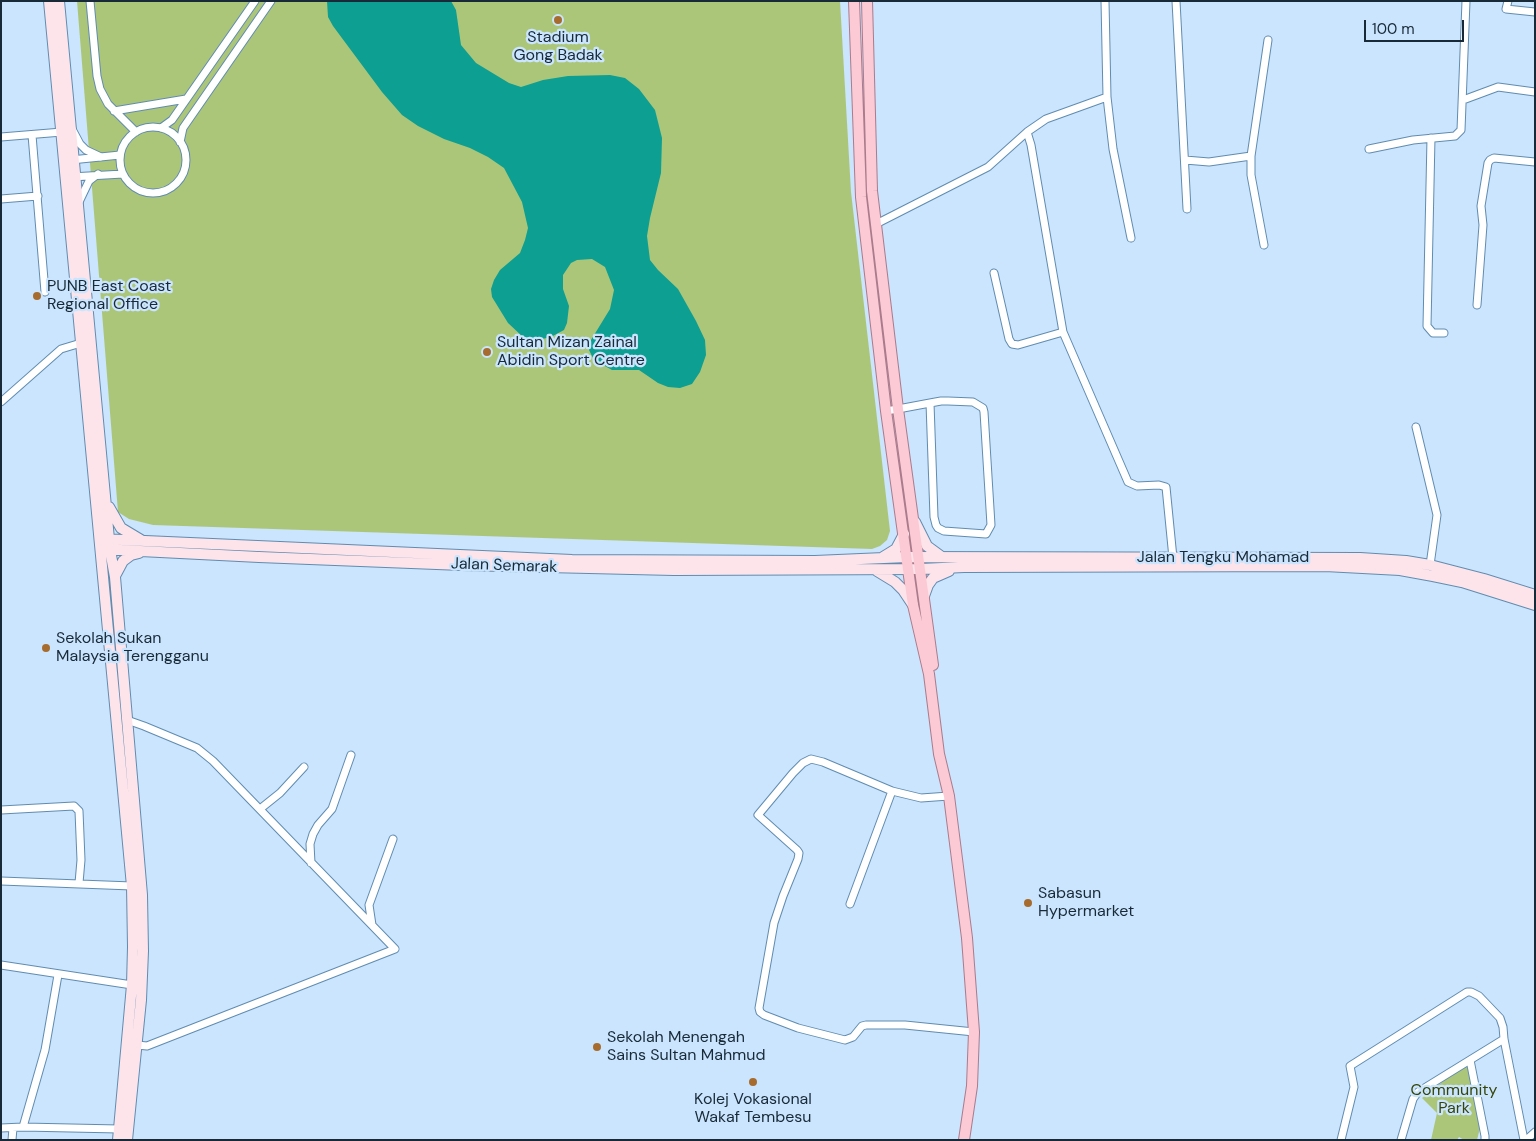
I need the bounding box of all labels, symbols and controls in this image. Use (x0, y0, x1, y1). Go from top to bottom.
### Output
scale bar (1366, 10, 1466, 42)
marker: Stadium Gong Badak (552, 14, 564, 26)
text: 100 m (1372, 19, 1415, 39)
place label: Stadium Gong Badak (513, 28, 603, 66)
place label: PUNB East Coast Regional Office (47, 277, 171, 315)
marker: PUNB East Coast Regional Office (31, 290, 43, 302)
place label: Sultan Mizan Zainal Abidin Sport Centre (497, 333, 645, 371)
marker: Sultan Mizan Zainal Abidin Sport Centre (481, 346, 493, 358)
street label: Jalan Tengku Mohamad (1137, 548, 1309, 568)
street label: Jalan Semarak (450, 555, 558, 577)
place label: Sekolah Sukan Malaysia Terengganu (56, 629, 209, 667)
marker: Sekolah Sukan Malaysia Terengganu (40, 642, 52, 654)
place label: Sabasun Hypermarket (1038, 884, 1134, 922)
marker: Sabasun Hypermarket (1022, 897, 1034, 909)
place label: Sekolah Menengah Sains Sultan Mahmud (607, 1028, 766, 1066)
marker: Sekolah Menengah Sains Sultan Mahmud (591, 1041, 603, 1053)
marker: Kolej Vokasional Wakaf Tembesu (747, 1076, 759, 1088)
park label: Community Park (1411, 1081, 1497, 1119)
place label: Kolej Vokasional Wakaf Tembesu (694, 1090, 812, 1128)

